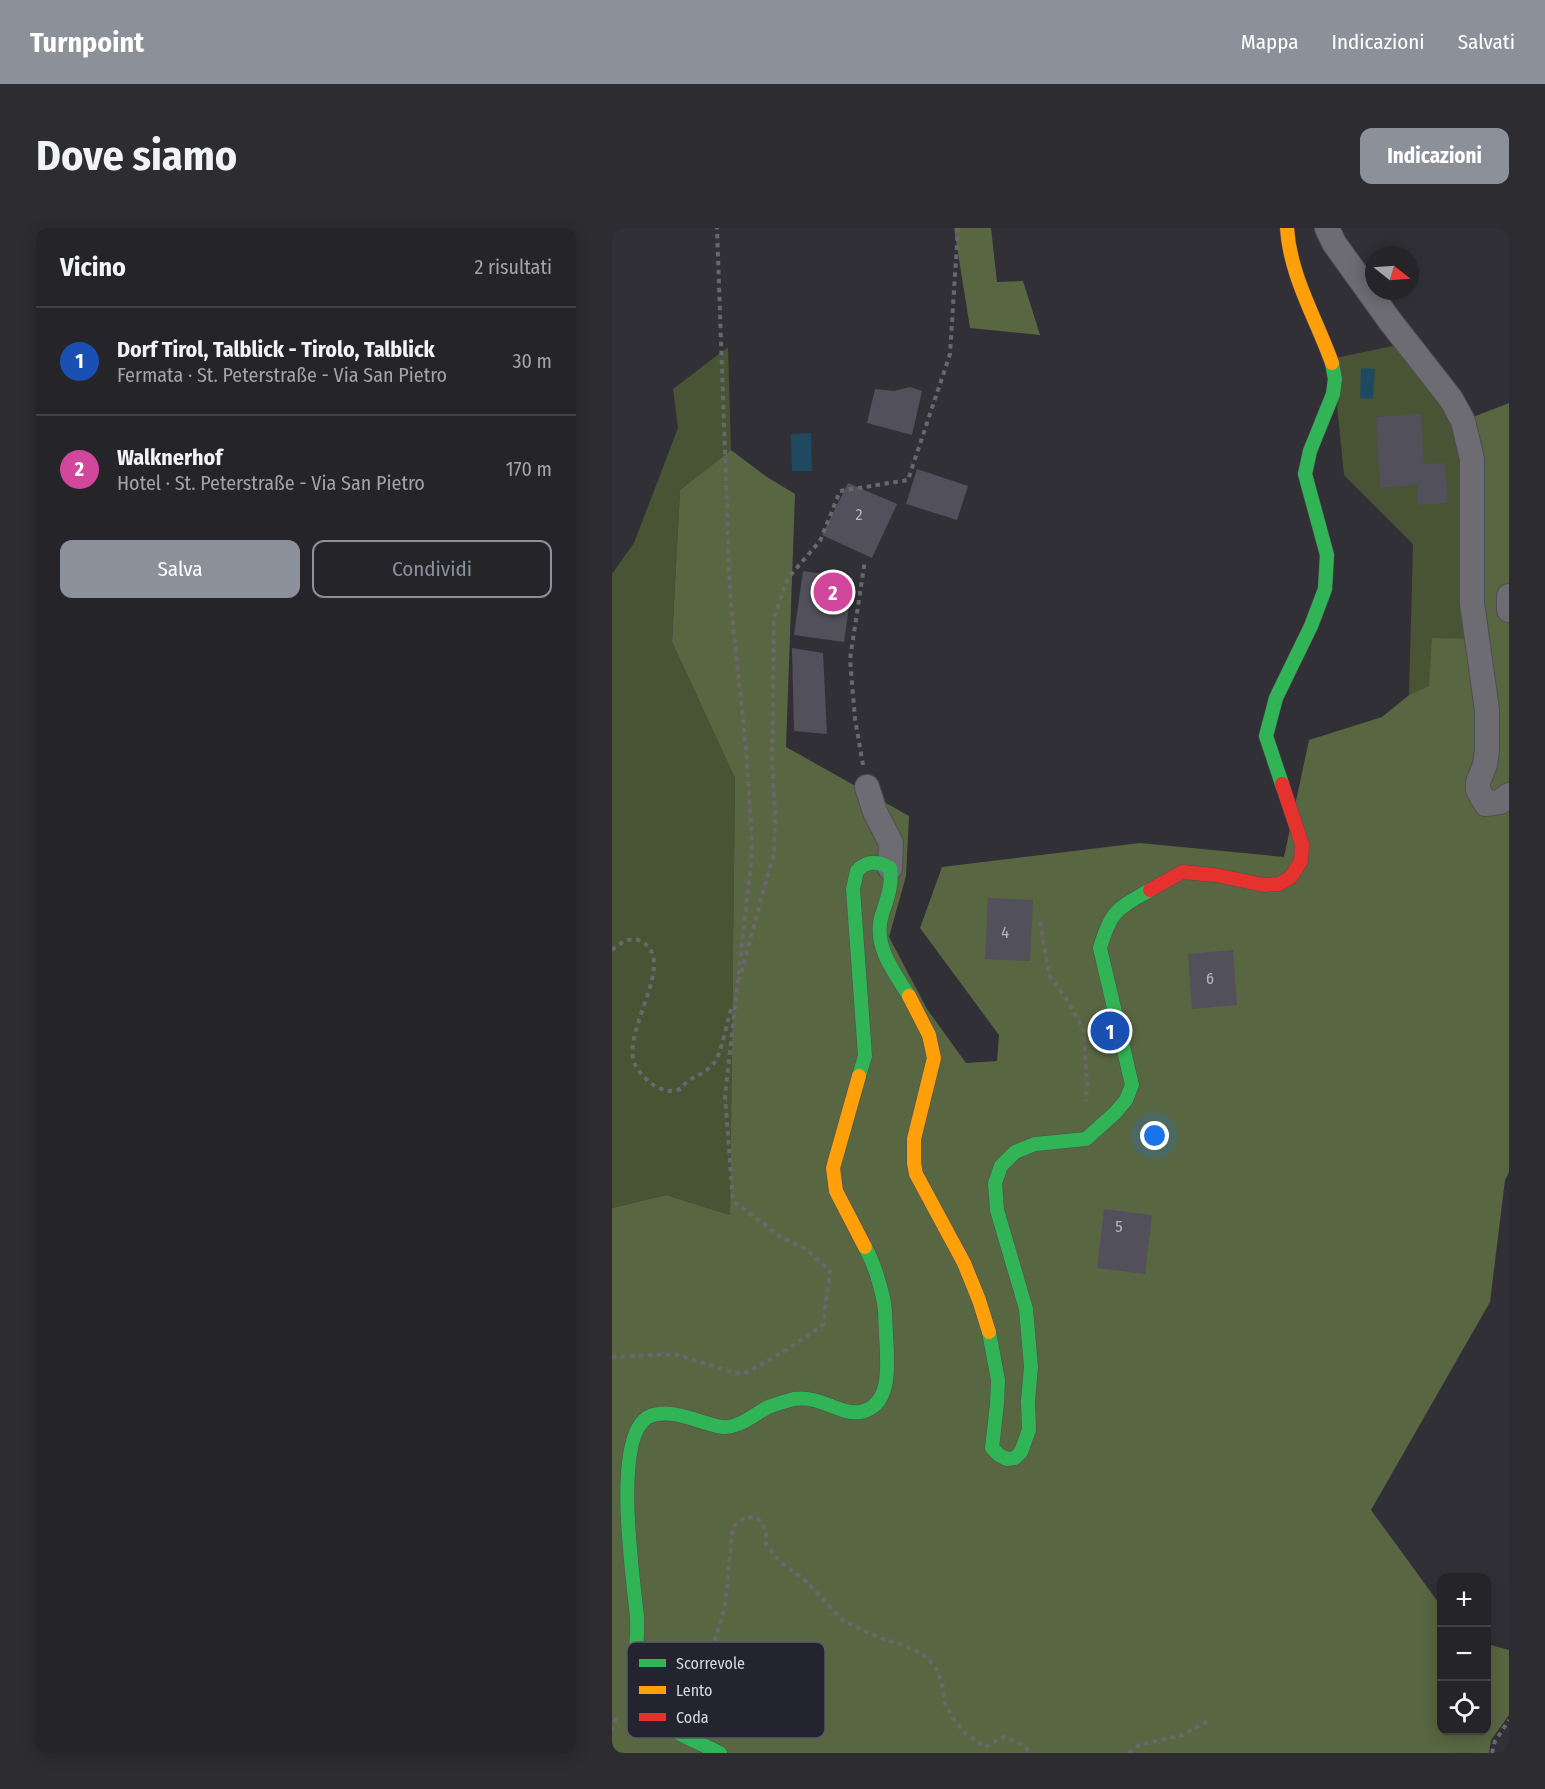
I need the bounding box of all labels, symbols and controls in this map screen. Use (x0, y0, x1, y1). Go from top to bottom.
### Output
text: Turnpoint (30, 26, 144, 59)
text: Mappa (1241, 29, 1298, 55)
text: Indicazioni (1331, 29, 1425, 55)
text: Salvati (1458, 29, 1515, 55)
button: Indicazioni (1360, 128, 1509, 184)
text: Dove siamo (36, 131, 237, 181)
north arrow (1365, 246, 1419, 300)
text: Vicino (60, 252, 126, 283)
text: 2 risultati (474, 255, 552, 279)
text: Dorf Tirol, Talblick - Tirolo, Talblick (117, 336, 435, 363)
text: 1 (75, 349, 84, 373)
text: 30 m (512, 349, 552, 373)
text: Fermata · St. Peterstraße - Via San Pietro (117, 363, 447, 387)
text: Walknerhof (117, 444, 223, 471)
text: 2 (75, 457, 84, 481)
text: 170 m (506, 457, 552, 481)
text: Hotel · St. Peterstraße - Via San Pietro (117, 471, 425, 495)
house number: 2 (855, 505, 863, 524)
button: Salva (60, 540, 300, 598)
button: Condividi (312, 540, 552, 598)
pin: 2 (814, 570, 852, 614)
house number: 4 (1001, 923, 1009, 942)
house number: 6 (1206, 969, 1214, 988)
pin: 1 (1090, 1008, 1130, 1054)
your location (1140, 1121, 1169, 1150)
house number: 5 (1115, 1217, 1123, 1236)
map controls (1437, 1573, 1491, 1735)
button: + (1437, 1573, 1491, 1627)
button: − (1437, 1627, 1491, 1681)
legend (627, 1642, 825, 1738)
text: Scorrevole (676, 1654, 745, 1673)
text: Lento (676, 1681, 712, 1700)
button: locate (1437, 1681, 1491, 1735)
text: Coda (676, 1708, 709, 1727)

